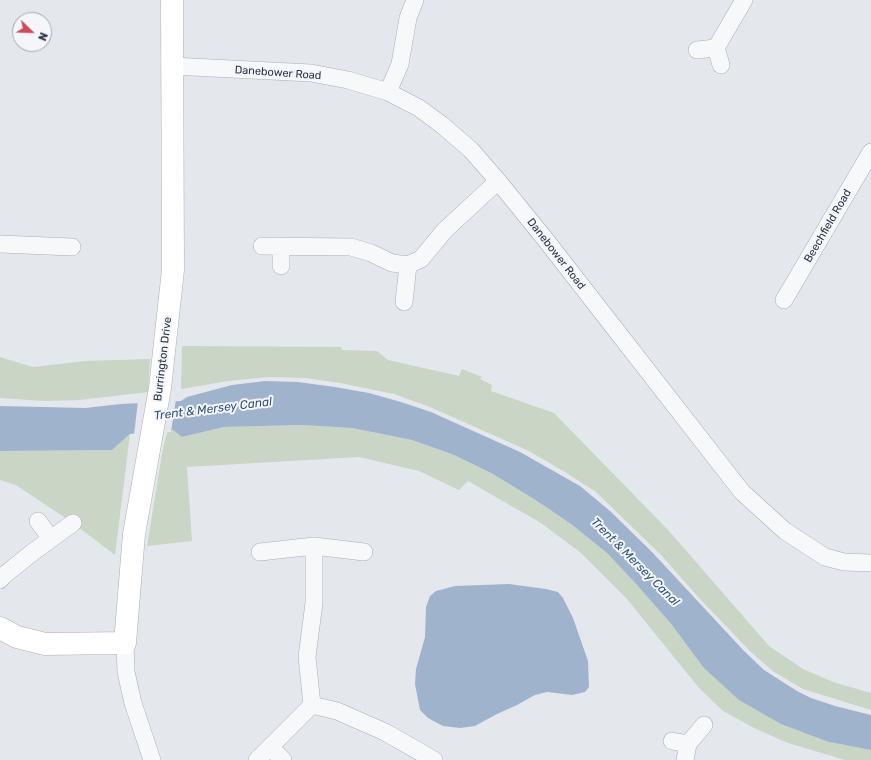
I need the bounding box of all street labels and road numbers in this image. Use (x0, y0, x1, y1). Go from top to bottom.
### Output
street label: Danebower Road (234, 63, 322, 83)
street label: Beechfield Road (802, 187, 854, 265)
street label: Danebower Road (524, 216, 588, 292)
street label: Burrington Drive (151, 316, 175, 402)

